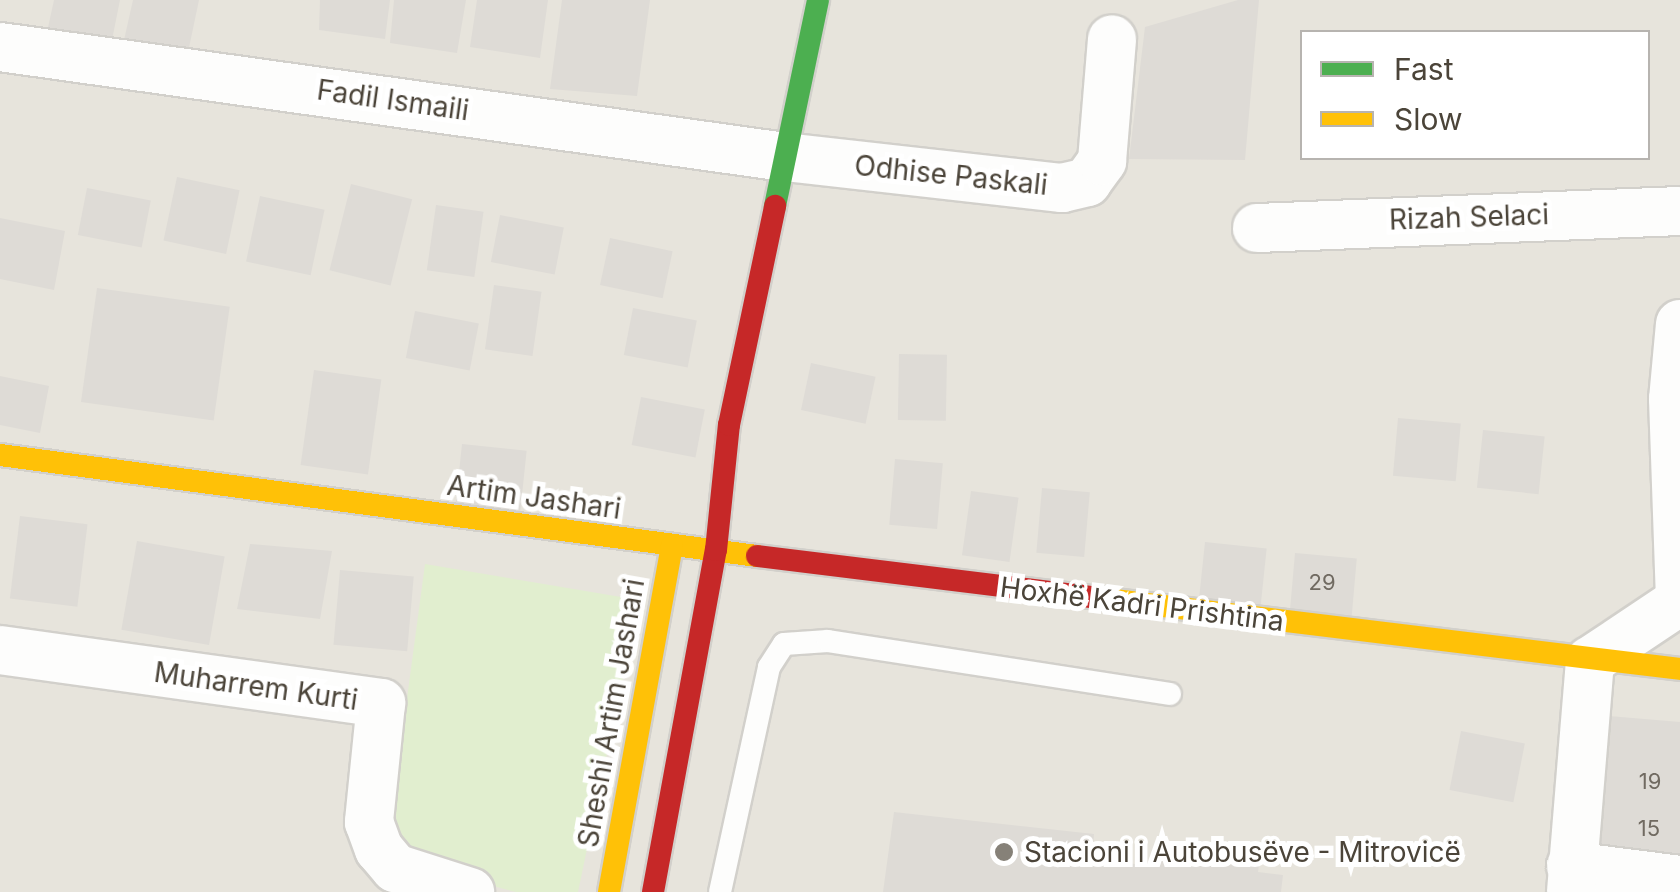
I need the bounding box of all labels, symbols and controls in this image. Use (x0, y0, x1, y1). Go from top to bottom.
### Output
legend (1300, 30, 1650, 160)
text: Fast (1394, 51, 1453, 87)
street label: Fadil Ismaili (315, 73, 471, 127)
text: Slow (1394, 101, 1463, 137)
street label: Odhise Paskali (853, 148, 1049, 202)
street label: Rizah Selaci (1388, 197, 1550, 237)
street label: Artim Jashari (445, 468, 623, 526)
street label: Hoxhë Kadri Prishtina (998, 570, 1286, 638)
house number: 29 (1308, 570, 1336, 596)
street label: Sheshi Artim Jashari (571, 576, 651, 850)
street label: Muharrem Kurti (152, 655, 360, 717)
house number: 19 (1639, 769, 1661, 795)
house number: 15 (1638, 816, 1660, 842)
place label: Stacioni i Autobusëve - Mitrovicë (1024, 835, 1461, 869)
marker: Stacioni i Autobusëve - Mitrovicë (993, 841, 1015, 863)

